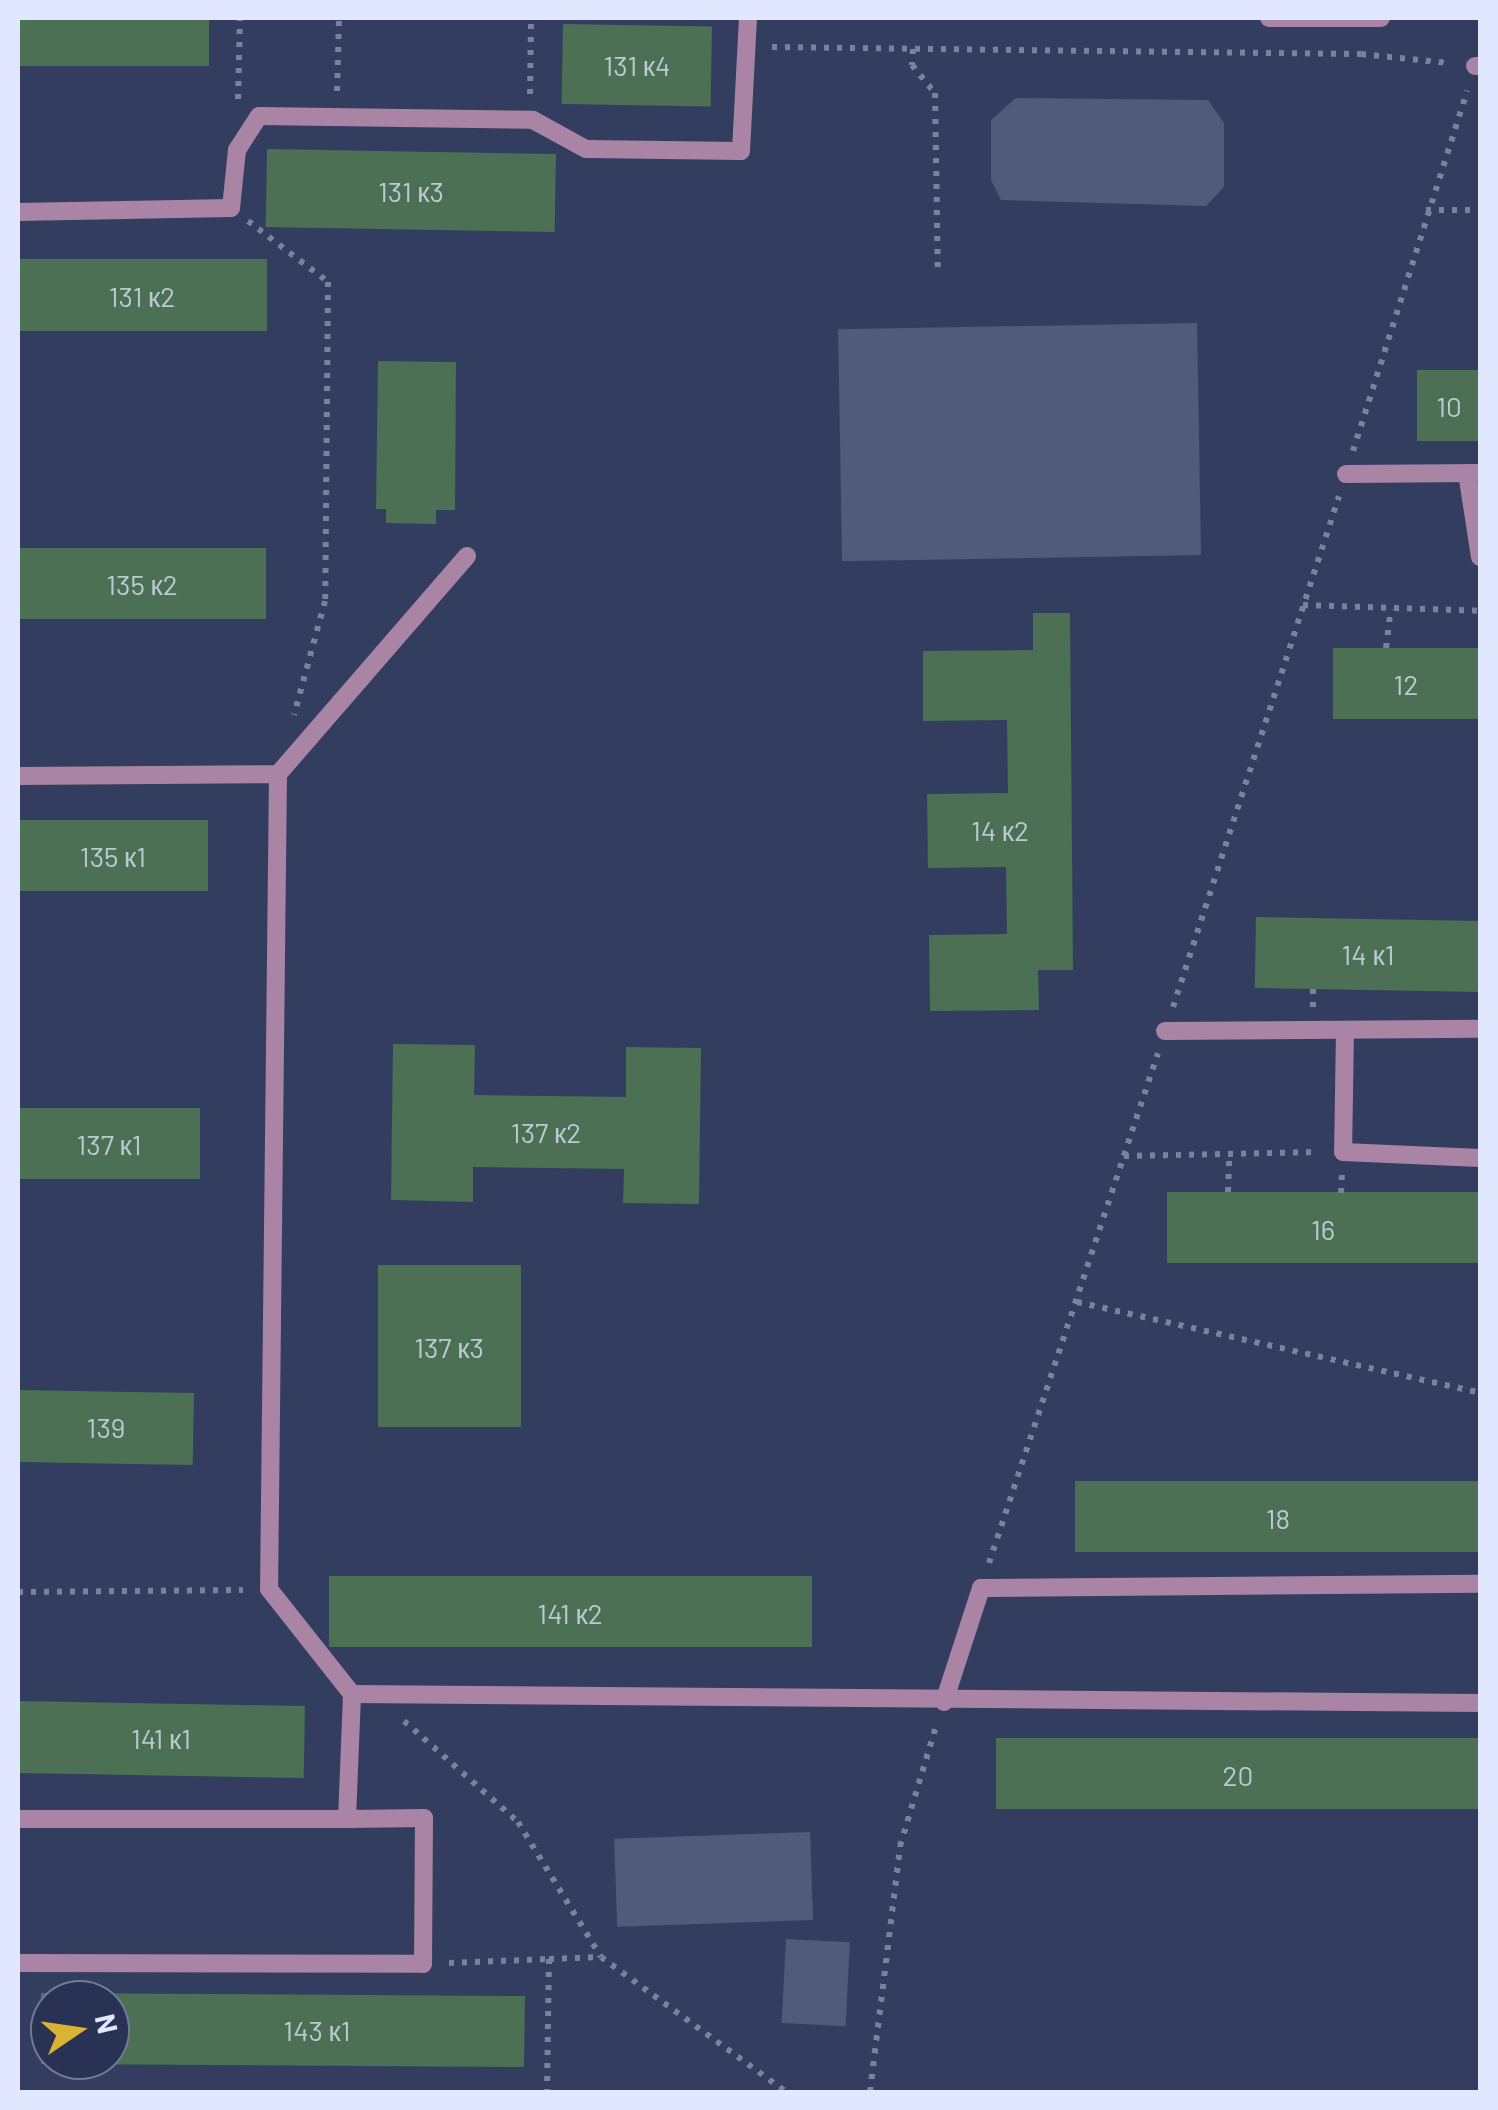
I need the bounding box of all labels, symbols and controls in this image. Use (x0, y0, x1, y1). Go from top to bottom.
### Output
house number: 131 к4 (603, 48, 671, 82)
house number: 131 к3 (378, 174, 444, 208)
house number: 131 к2 (109, 279, 175, 313)
house number: 10 (1436, 389, 1462, 423)
house number: 135 к2 (106, 567, 178, 601)
house number: 12 (1394, 667, 1418, 701)
house number: 14 к2 (971, 813, 1029, 847)
house number: 135 к1 (80, 839, 146, 873)
house number: 14 к1 (1342, 937, 1394, 971)
house number: 137 к2 (511, 1115, 581, 1149)
house number: 137 к1 (76, 1127, 142, 1161)
house number: 16 (1311, 1212, 1335, 1246)
house number: 137 к3 (414, 1330, 484, 1364)
house number: 139 (87, 1410, 125, 1444)
house number: 18 (1266, 1501, 1290, 1535)
house number: 141 к2 (537, 1596, 603, 1630)
house number: 141 к1 (131, 1721, 191, 1755)
house number: 20 (1223, 1758, 1253, 1792)
north arrow (30, 1980, 130, 2080)
text: N (89, 2011, 126, 2037)
house number: 143 к1 (283, 2013, 351, 2047)

